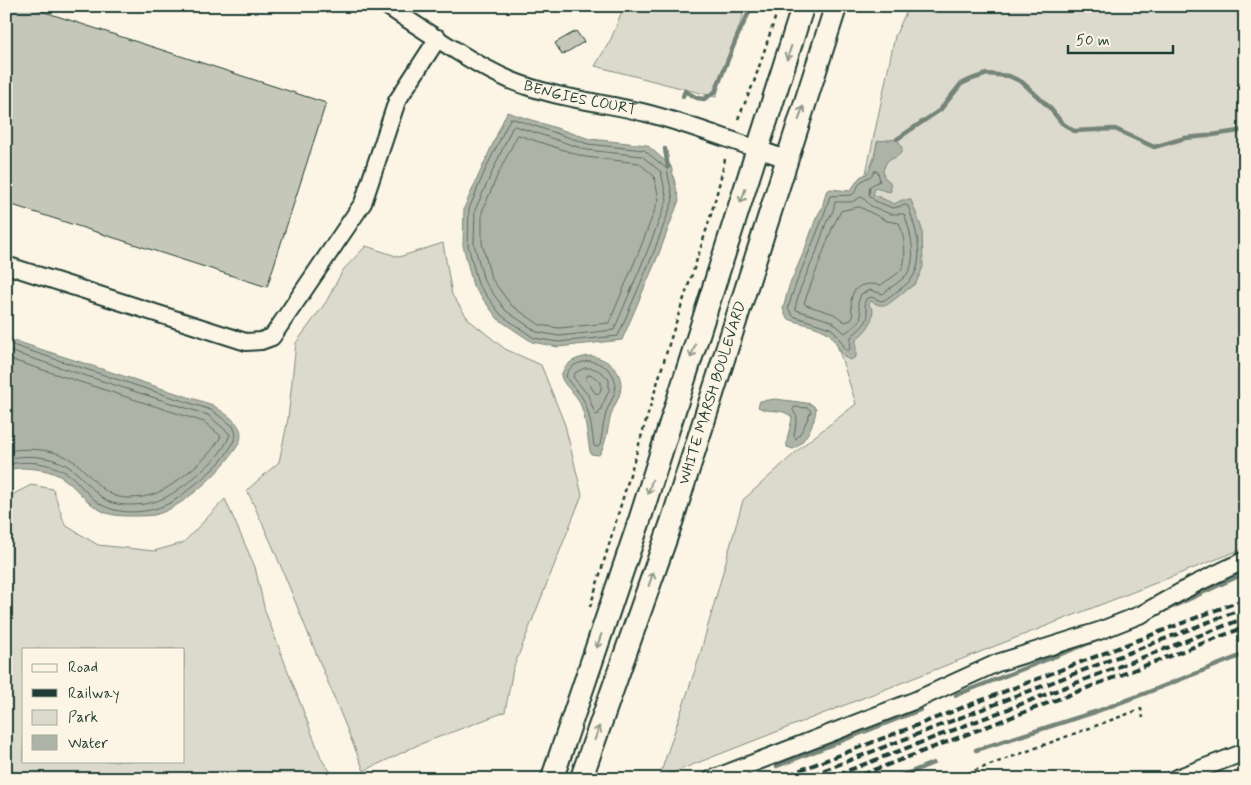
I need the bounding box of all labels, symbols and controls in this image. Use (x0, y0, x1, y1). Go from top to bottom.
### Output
scale bar (1068, 22, 1174, 54)
text: 50 m (1076, 31, 1110, 51)
one-way arrow (783, 44, 793, 60)
street label: BENGIES COURT (521, 76, 638, 120)
one-way arrow (797, 105, 807, 121)
one-way arrow (737, 188, 747, 204)
street label: WHITE MARSH BOULEVARD (674, 299, 751, 487)
one-way arrow (687, 342, 697, 358)
one-way arrow (644, 478, 654, 494)
one-way arrow (647, 572, 656, 588)
one-way arrow (594, 633, 603, 648)
legend (22, 648, 185, 762)
text: Road (68, 658, 98, 678)
text: Railway (68, 684, 120, 704)
text: Park (68, 708, 98, 728)
one-way arrow (593, 725, 602, 741)
text: Water (68, 734, 108, 754)

